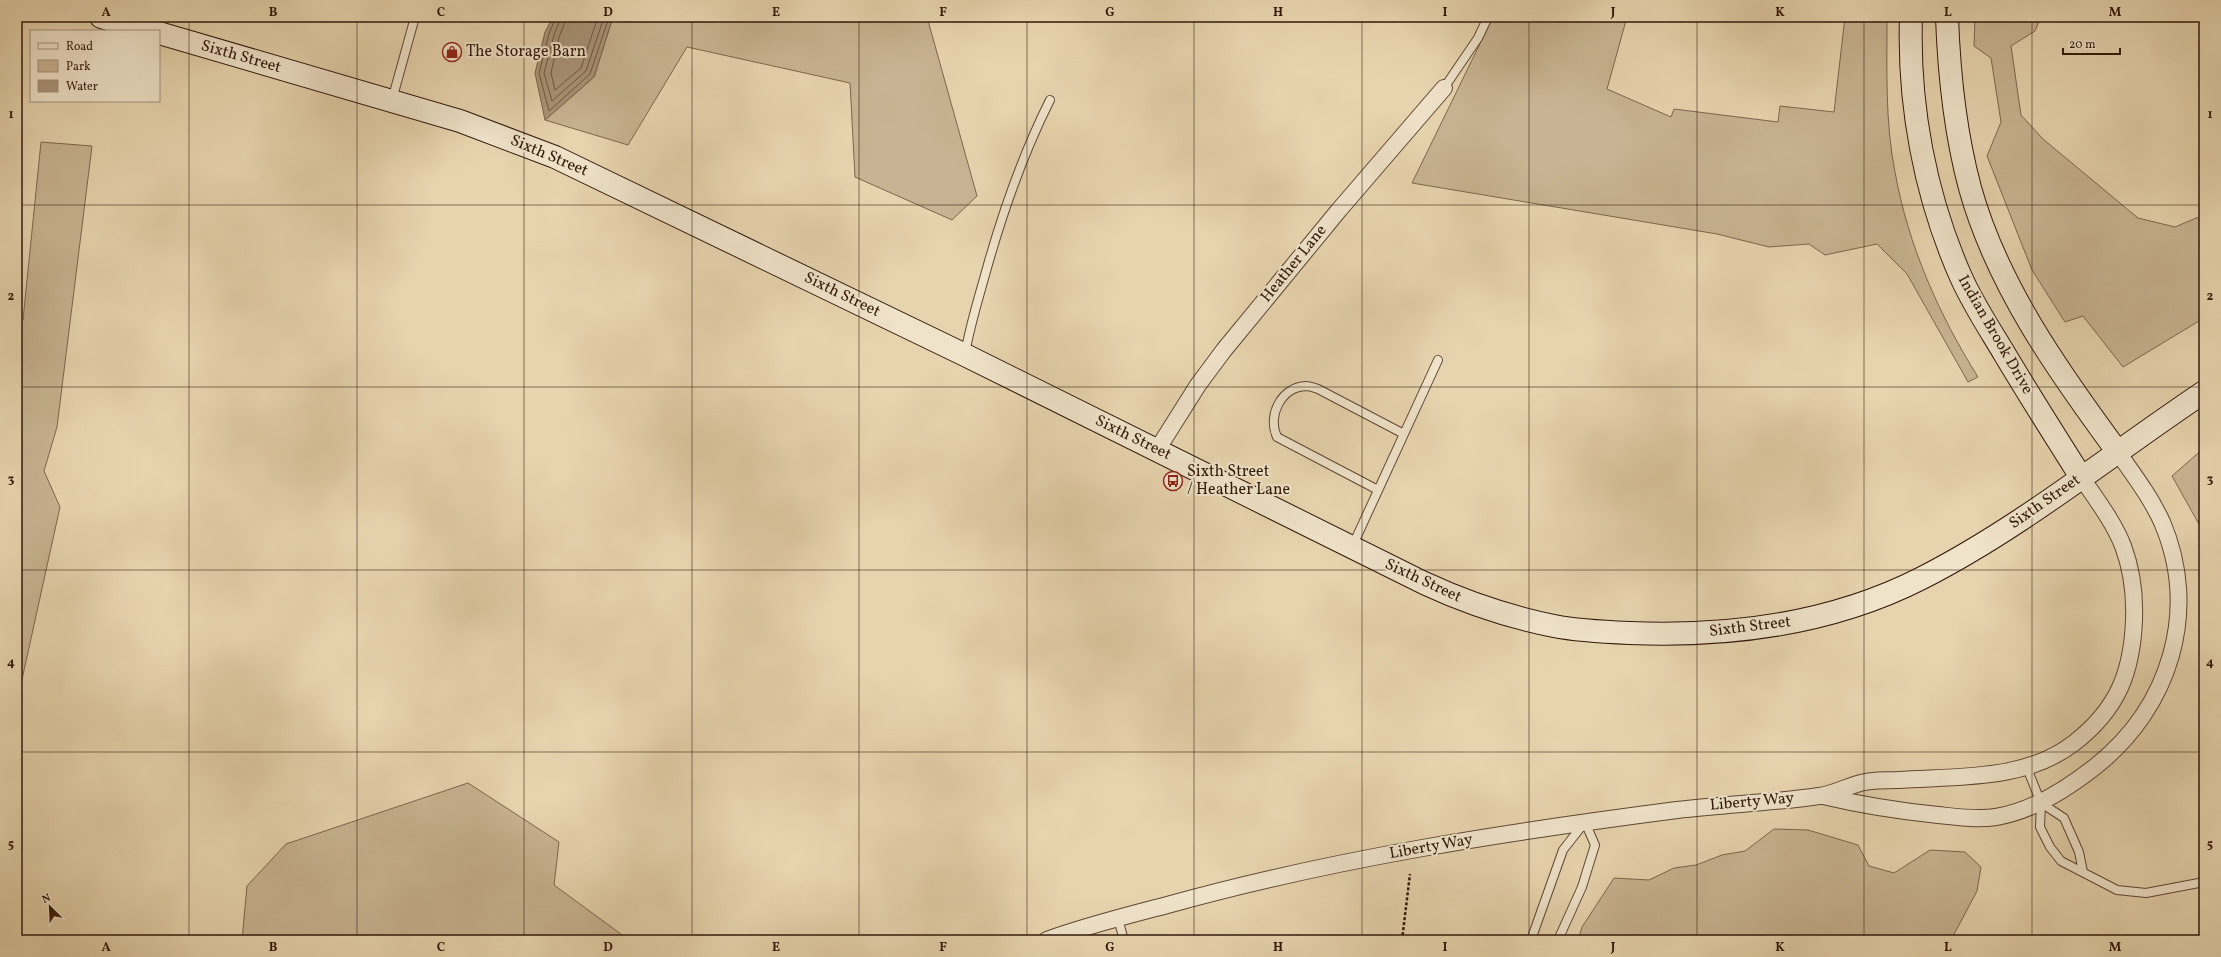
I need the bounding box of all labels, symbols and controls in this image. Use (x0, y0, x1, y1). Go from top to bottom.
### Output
text: A (101, 4, 111, 22)
text: B (269, 4, 278, 22)
text: C (437, 4, 445, 22)
text: D (603, 4, 613, 22)
text: E (772, 4, 780, 22)
text: F (939, 4, 947, 22)
text: G (1105, 4, 1115, 22)
text: H (1273, 4, 1283, 22)
text: I (1443, 4, 1448, 22)
text: J (1610, 4, 1616, 22)
text: K (1775, 4, 1785, 22)
text: L (1944, 4, 1952, 22)
text: M (2109, 4, 2122, 22)
legend (30, 30, 160, 102)
scale bar (2063, 30, 2120, 56)
street label: Sixth Street (198, 35, 284, 79)
text: 20 m (2069, 37, 2096, 53)
text: Road (66, 39, 93, 55)
shop icon: The Storage Barn (441, 41, 463, 63)
place label: The Storage Barn (466, 41, 586, 63)
text: Park (66, 59, 91, 75)
text: Water (66, 79, 98, 95)
text: 1 (8, 106, 14, 124)
text: 1 (2207, 106, 2213, 124)
street label: Sixth Street (507, 130, 592, 182)
street label: Heather Lane (1256, 221, 1332, 307)
street label: Sixth Street (800, 267, 884, 323)
street label: Indian Brook Drive (1952, 271, 2038, 399)
text: 2 (8, 288, 15, 306)
text: 2 (2207, 288, 2214, 306)
street label: Sixth Street (1091, 410, 1175, 466)
place label: Sixth Street / Heather Lane (1187, 461, 1290, 501)
street label: Sixth Street (2005, 469, 2085, 535)
bus stop icon: Sixth Street / Heather Lane (1162, 470, 1184, 492)
text: 3 (8, 471, 15, 489)
text: 3 (2207, 471, 2214, 489)
street label: Sixth Street (1381, 554, 1465, 609)
street label: Sixth Street (1708, 611, 1793, 643)
text: 4 (7, 654, 15, 672)
text: 4 (2206, 654, 2214, 672)
street label: Liberty Way (1709, 787, 1795, 817)
street label: Liberty Way (1388, 829, 1475, 865)
text: 5 (8, 836, 14, 854)
text: 5 (2207, 836, 2213, 854)
north arrow (30, 887, 70, 927)
text: N (40, 891, 53, 908)
text: A (101, 939, 111, 957)
text: B (269, 939, 278, 957)
text: C (437, 939, 445, 957)
text: D (603, 939, 613, 957)
text: E (772, 939, 780, 957)
text: F (939, 939, 947, 957)
text: G (1105, 939, 1115, 957)
text: H (1273, 939, 1283, 957)
text: I (1443, 939, 1448, 957)
text: J (1610, 939, 1616, 957)
text: K (1775, 939, 1785, 957)
text: L (1944, 939, 1952, 957)
text: M (2109, 939, 2122, 957)

